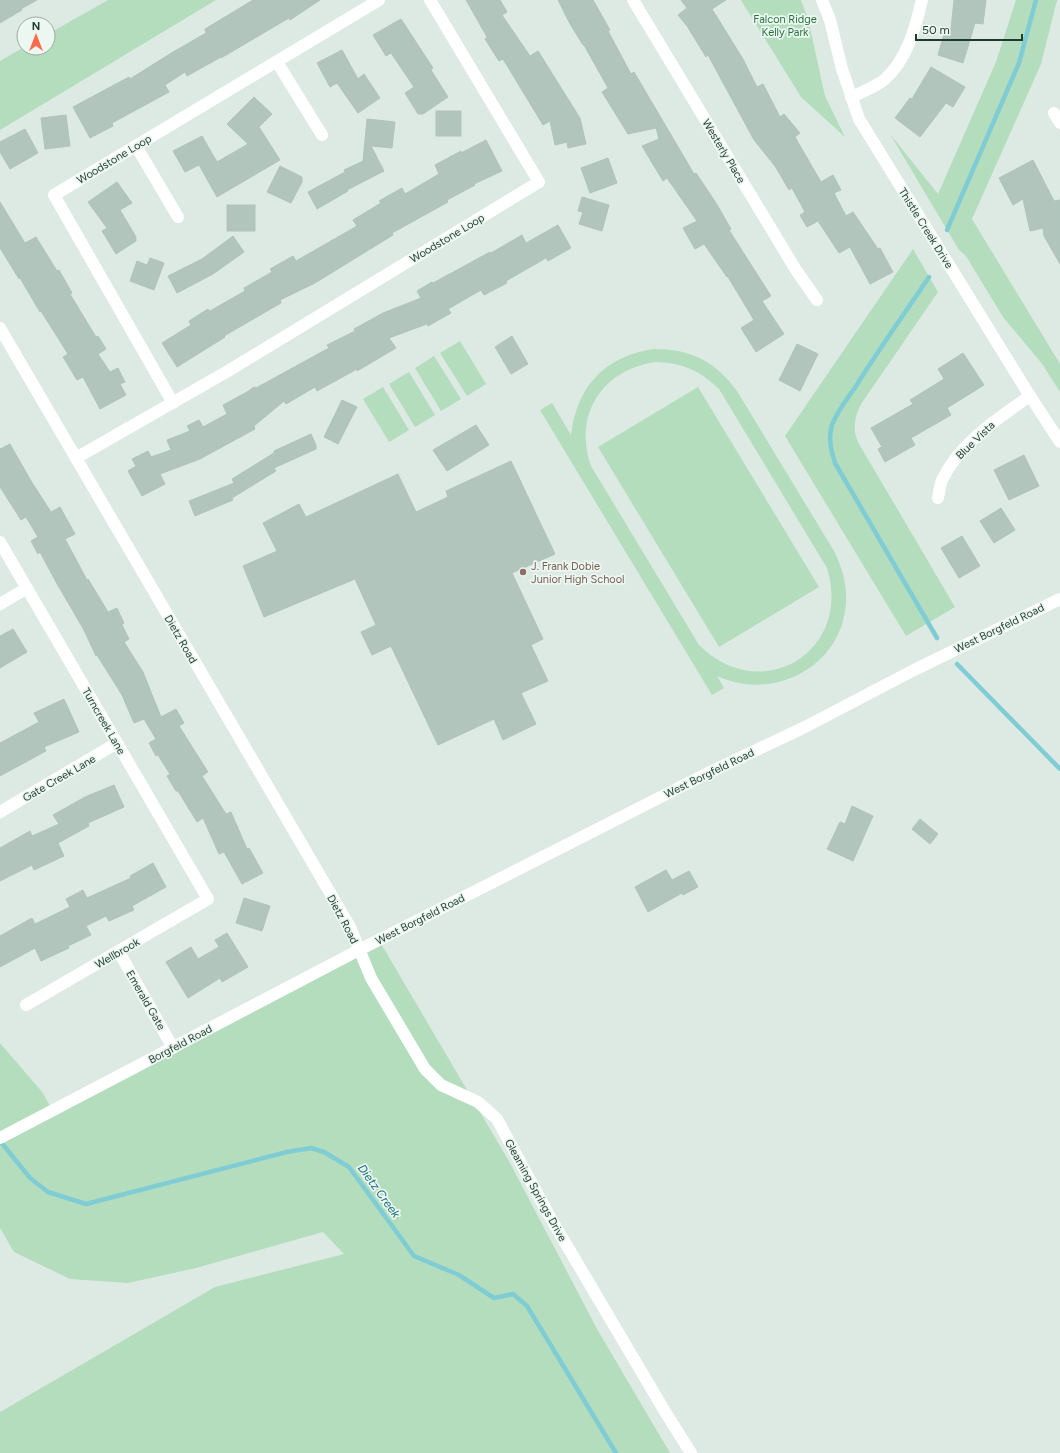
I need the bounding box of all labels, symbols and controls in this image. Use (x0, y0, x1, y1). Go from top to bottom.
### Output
park label: Falcon Ridge Kelly Park (753, 13, 817, 39)
north arrow (16, 16, 56, 56)
scale bar (916, 16, 1022, 42)
text: N (32, 20, 40, 33)
text: 50 m (922, 23, 950, 37)
street label: Westerly Place (699, 117, 748, 186)
street label: Woodstone Loop (75, 132, 154, 187)
street label: Thistle Creek Drive (896, 186, 956, 271)
street label: Woodstone Loop (408, 211, 487, 266)
street label: Blue Vista (953, 419, 998, 462)
place label: J. Frank Dobie Junior High School (531, 560, 624, 586)
marker: J. Frank Dobie Junior High School (518, 567, 528, 577)
street label: West Borgfeld Road (952, 601, 1046, 656)
street label: Dietz Road (162, 613, 200, 666)
street label: Turncreek Lane (79, 686, 128, 757)
street label: West Borgfeld Road (662, 746, 756, 801)
street label: Gate Creek Lane (20, 752, 98, 805)
street label: West Borgfeld Road (373, 891, 467, 948)
street label: Dietz Road (324, 892, 361, 946)
street label: Wellbrook (93, 935, 142, 971)
street label: Emerald Gate (123, 968, 168, 1032)
street label: Borgfeld Road (146, 1022, 214, 1067)
street label: Gleaming Springs Drive (502, 1137, 569, 1244)
water label: Dietz Creek (355, 1161, 404, 1221)

